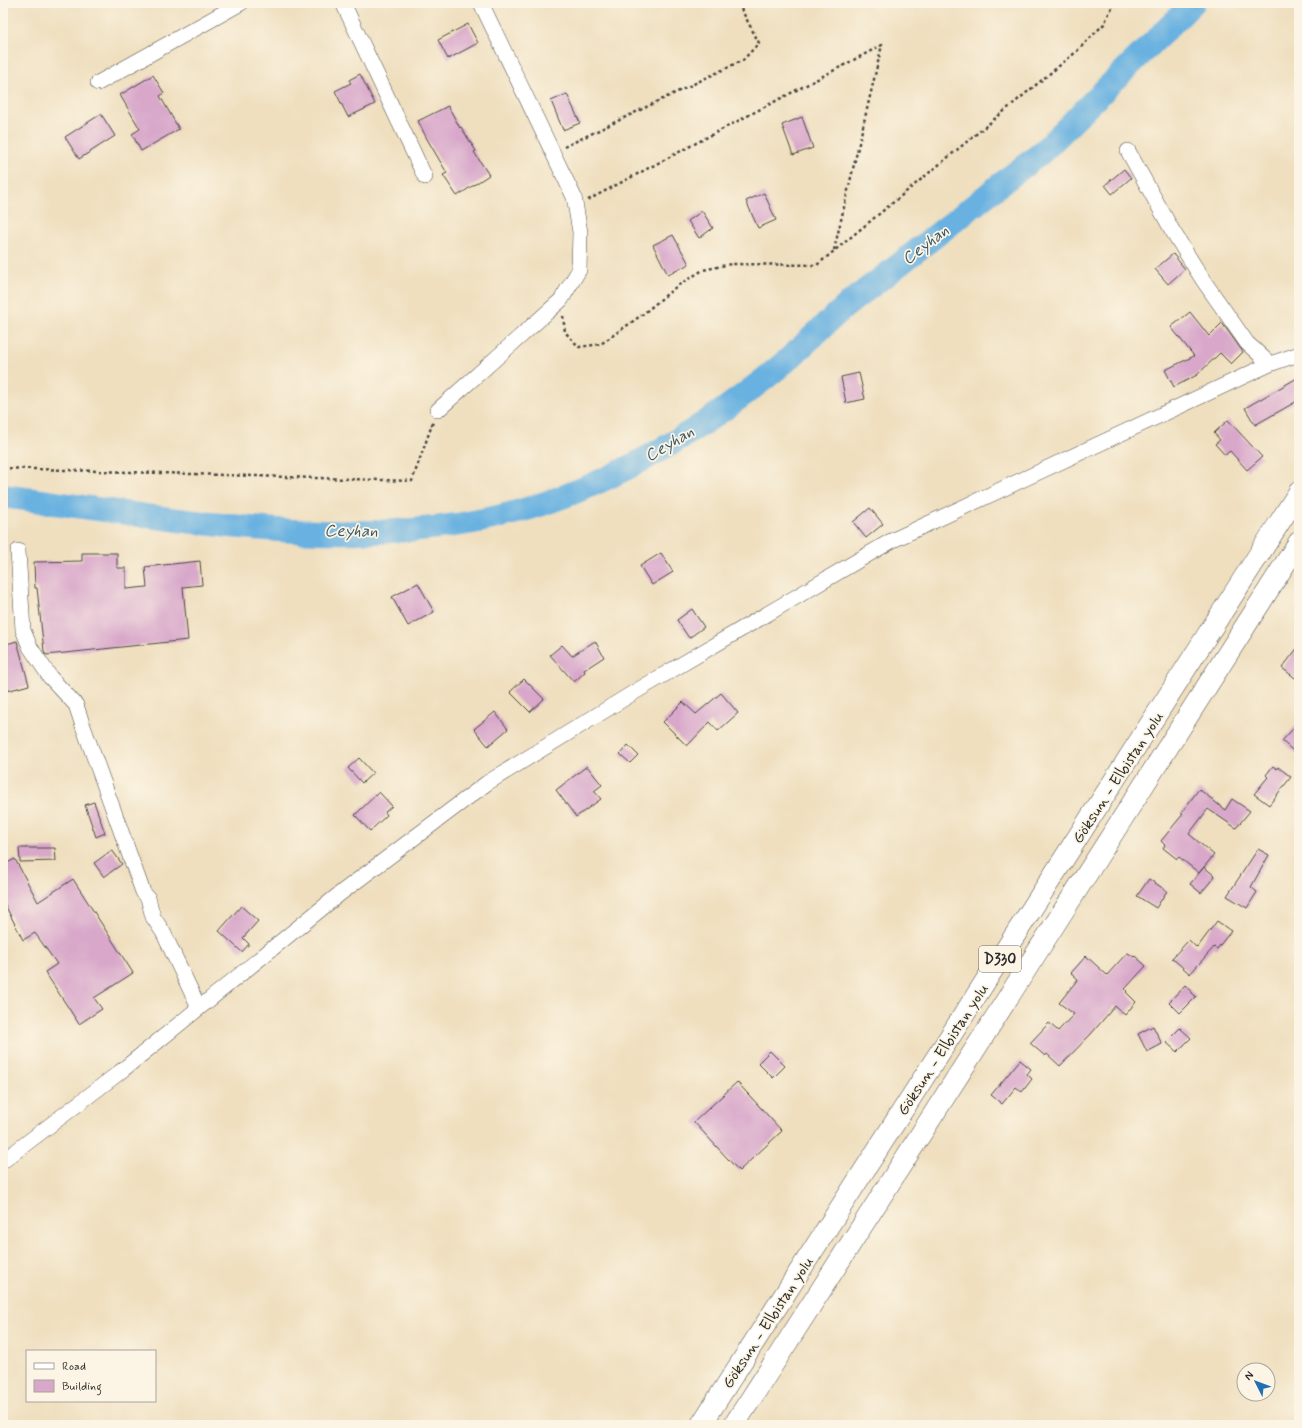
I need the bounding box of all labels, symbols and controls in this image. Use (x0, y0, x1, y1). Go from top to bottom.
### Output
water label: Ceyhan (898, 220, 954, 270)
water label: Ceyhan (641, 421, 698, 467)
water label: Ceyhan (324, 520, 378, 542)
street label: Göksun - Elbistan yolu (1068, 708, 1169, 848)
road number: D330 (979, 946, 1021, 972)
street label: Göksun - Elbistan yolu (893, 980, 994, 1120)
street label: Göksun - Elbistan yolu (718, 1253, 819, 1393)
legend (26, 1350, 156, 1402)
text: Road (62, 1359, 86, 1375)
north arrow (1236, 1362, 1276, 1402)
text: N (1242, 1369, 1257, 1383)
text: Building (62, 1379, 102, 1396)

